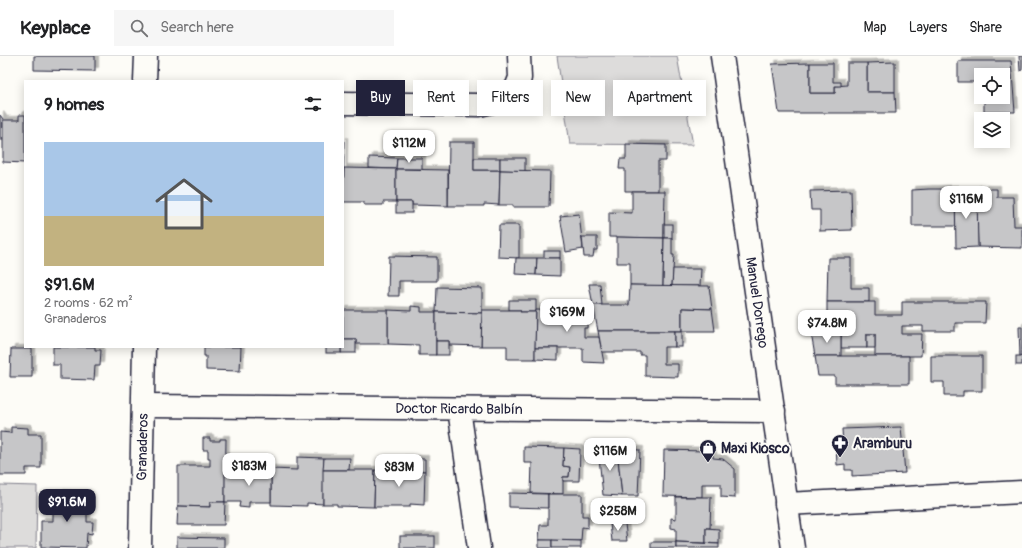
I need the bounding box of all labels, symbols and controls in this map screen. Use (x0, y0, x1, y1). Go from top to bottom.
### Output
search box (114, 10, 394, 46)
text: Keyplace (20, 16, 90, 40)
icon: search (128, 17, 150, 39)
text: Search here (160, 18, 234, 37)
text: Map (864, 19, 887, 36)
text: Layers (909, 19, 947, 36)
text: Share (969, 19, 1002, 36)
map controls (974, 68, 1010, 148)
button: locate (974, 68, 1010, 104)
chip: Buy (356, 80, 405, 116)
chip: Rent (413, 80, 469, 116)
chip: Filters (477, 80, 543, 116)
chip: New (551, 80, 605, 116)
chip: Apartment (613, 80, 706, 116)
icon: filters (302, 93, 324, 115)
text: 9 homes (44, 94, 104, 115)
button: layers (974, 112, 1010, 148)
pin: $112M (381, 130, 437, 164)
text: $112M (392, 135, 426, 151)
icon: home (148, 168, 220, 240)
pin: $116M (938, 186, 994, 220)
text: $116M (949, 191, 983, 207)
street label: Manuel Dorrego (742, 256, 772, 350)
text: $91.6M (44, 274, 94, 295)
text: 2 rooms · 62 m² (44, 295, 133, 311)
pin: $169M (539, 299, 595, 333)
text: $169M (549, 304, 585, 320)
pin: $74.8M (794, 310, 860, 344)
text: Granaderos (44, 311, 106, 327)
text: $74.8M (807, 315, 847, 331)
street label: Doctor Ricardo Balbín (395, 400, 523, 418)
street label: Granaderos (133, 413, 152, 481)
pharmacy icon: Aramburu (830, 433, 850, 458)
place label: Aramburu (853, 435, 912, 452)
pin: $116M (582, 438, 638, 472)
shop icon: Maxi Kiosco (698, 438, 718, 463)
place label: Maxi Kiosco (721, 440, 790, 457)
text: $116M (593, 443, 627, 459)
pin: $183M (221, 453, 277, 487)
pin: $83M (375, 454, 423, 488)
text: $183M (231, 458, 267, 474)
text: $83M (384, 459, 414, 475)
pin: $91.6M (34, 489, 100, 523)
text: $91.6M (48, 494, 86, 510)
pin: $258M (590, 498, 646, 532)
text: $258M (599, 503, 637, 519)

